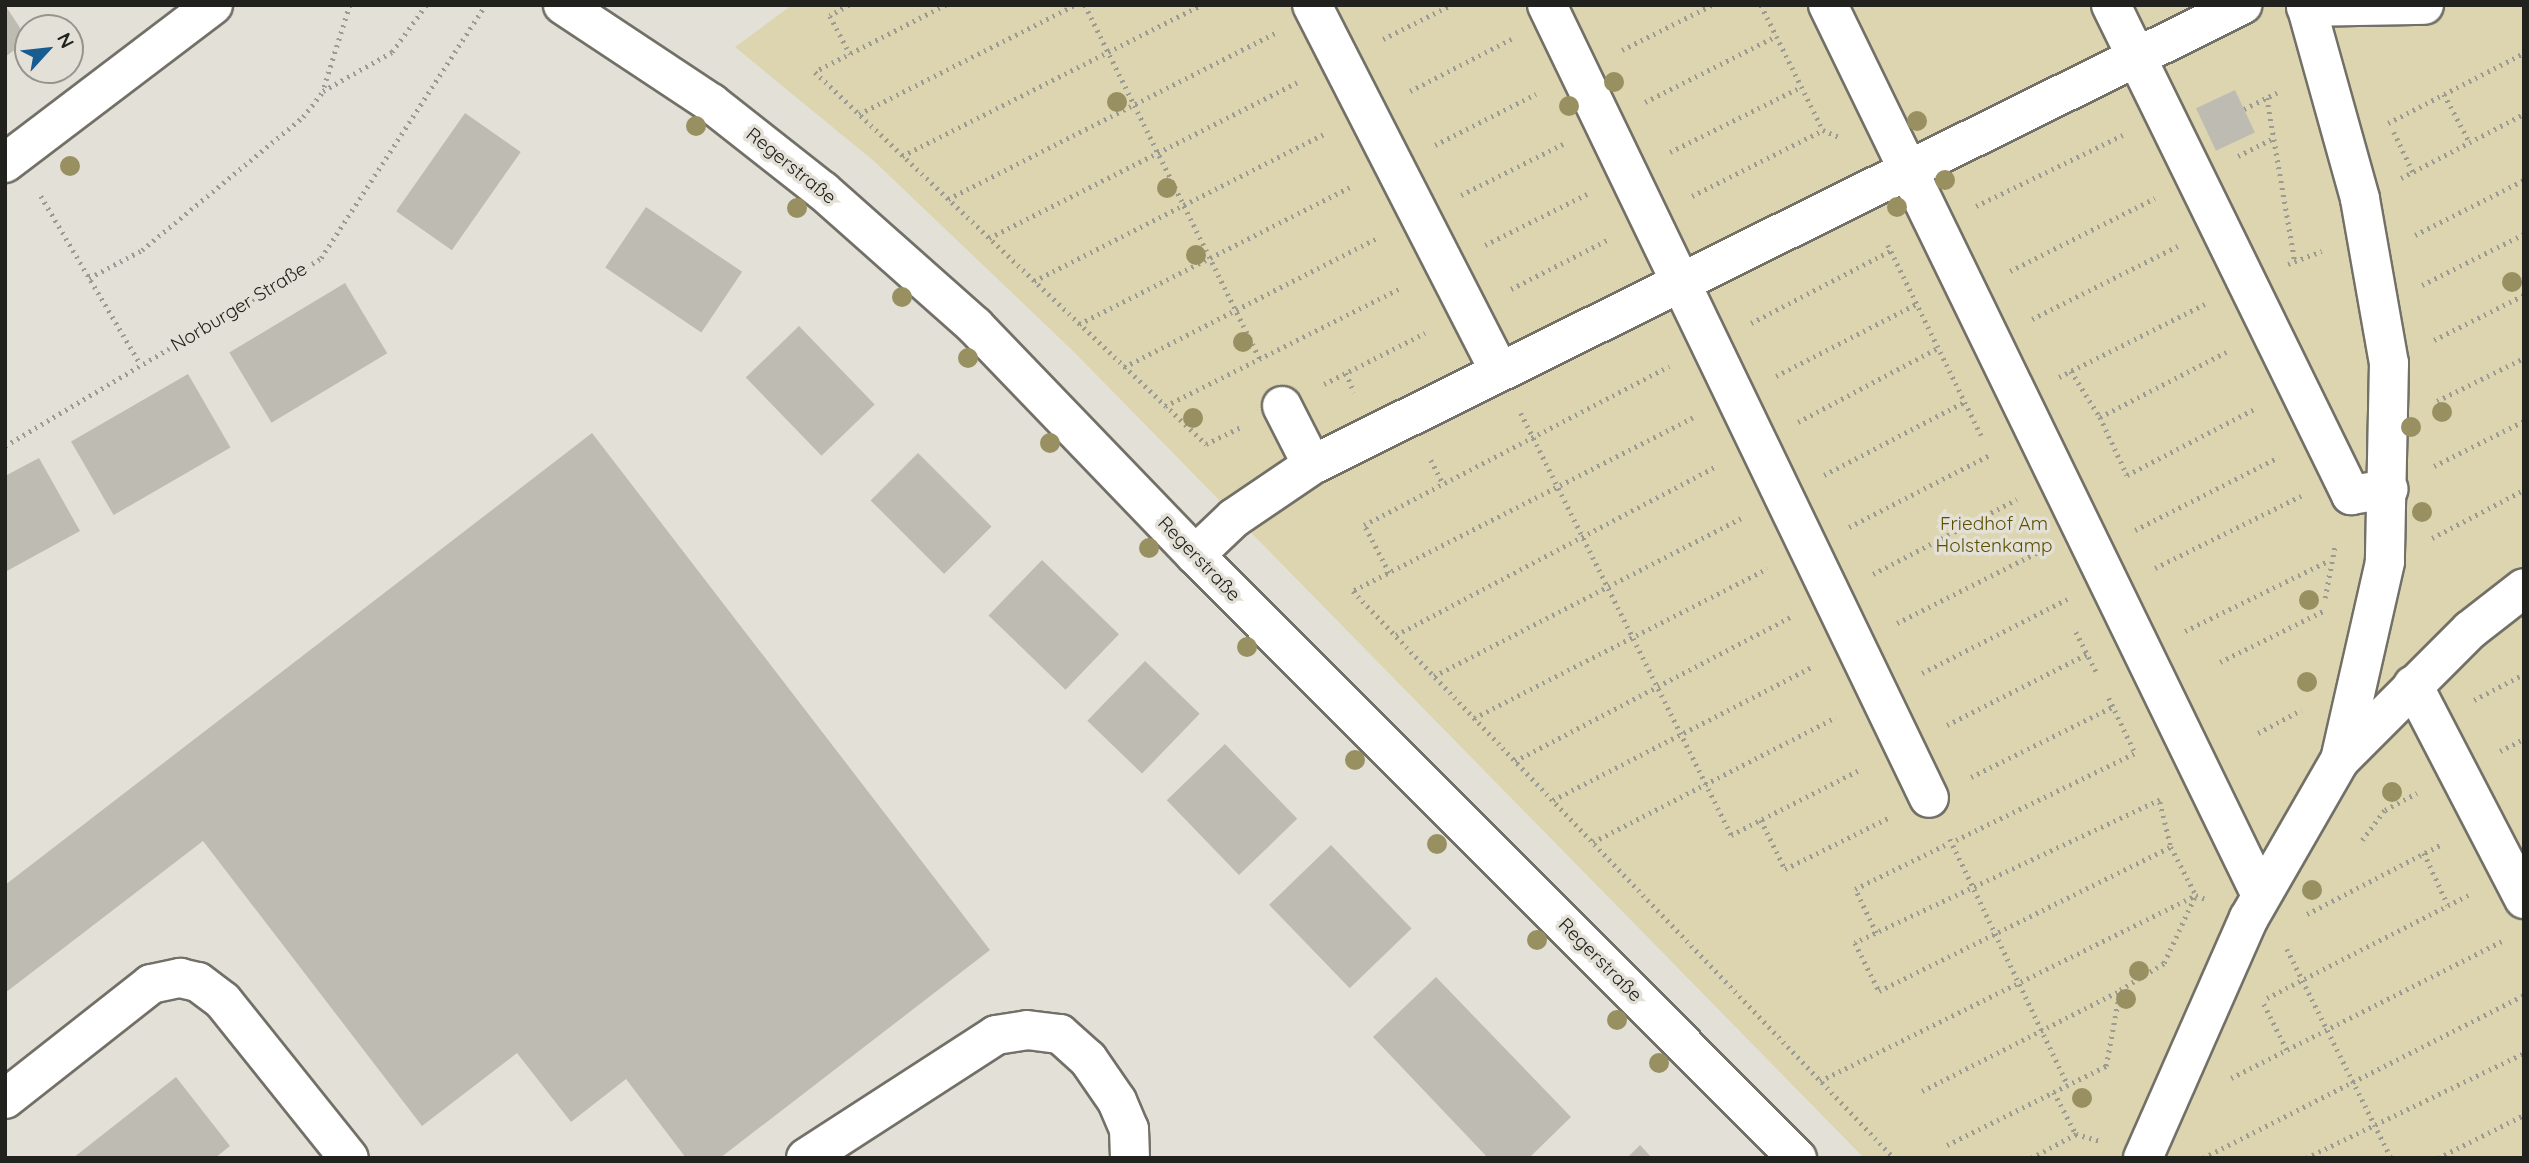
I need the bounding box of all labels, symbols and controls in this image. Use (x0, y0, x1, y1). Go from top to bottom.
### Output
north arrow (14, 14, 84, 84)
text: N (52, 29, 80, 52)
street label: Regerstraße (741, 123, 841, 209)
street label: Norburger Straße (167, 257, 311, 357)
street label: Regerstraße (1153, 512, 1245, 606)
park label: Friedhof Am Holstenkamp (1936, 513, 2052, 557)
street label: Regerstraße (1553, 913, 1647, 1007)

